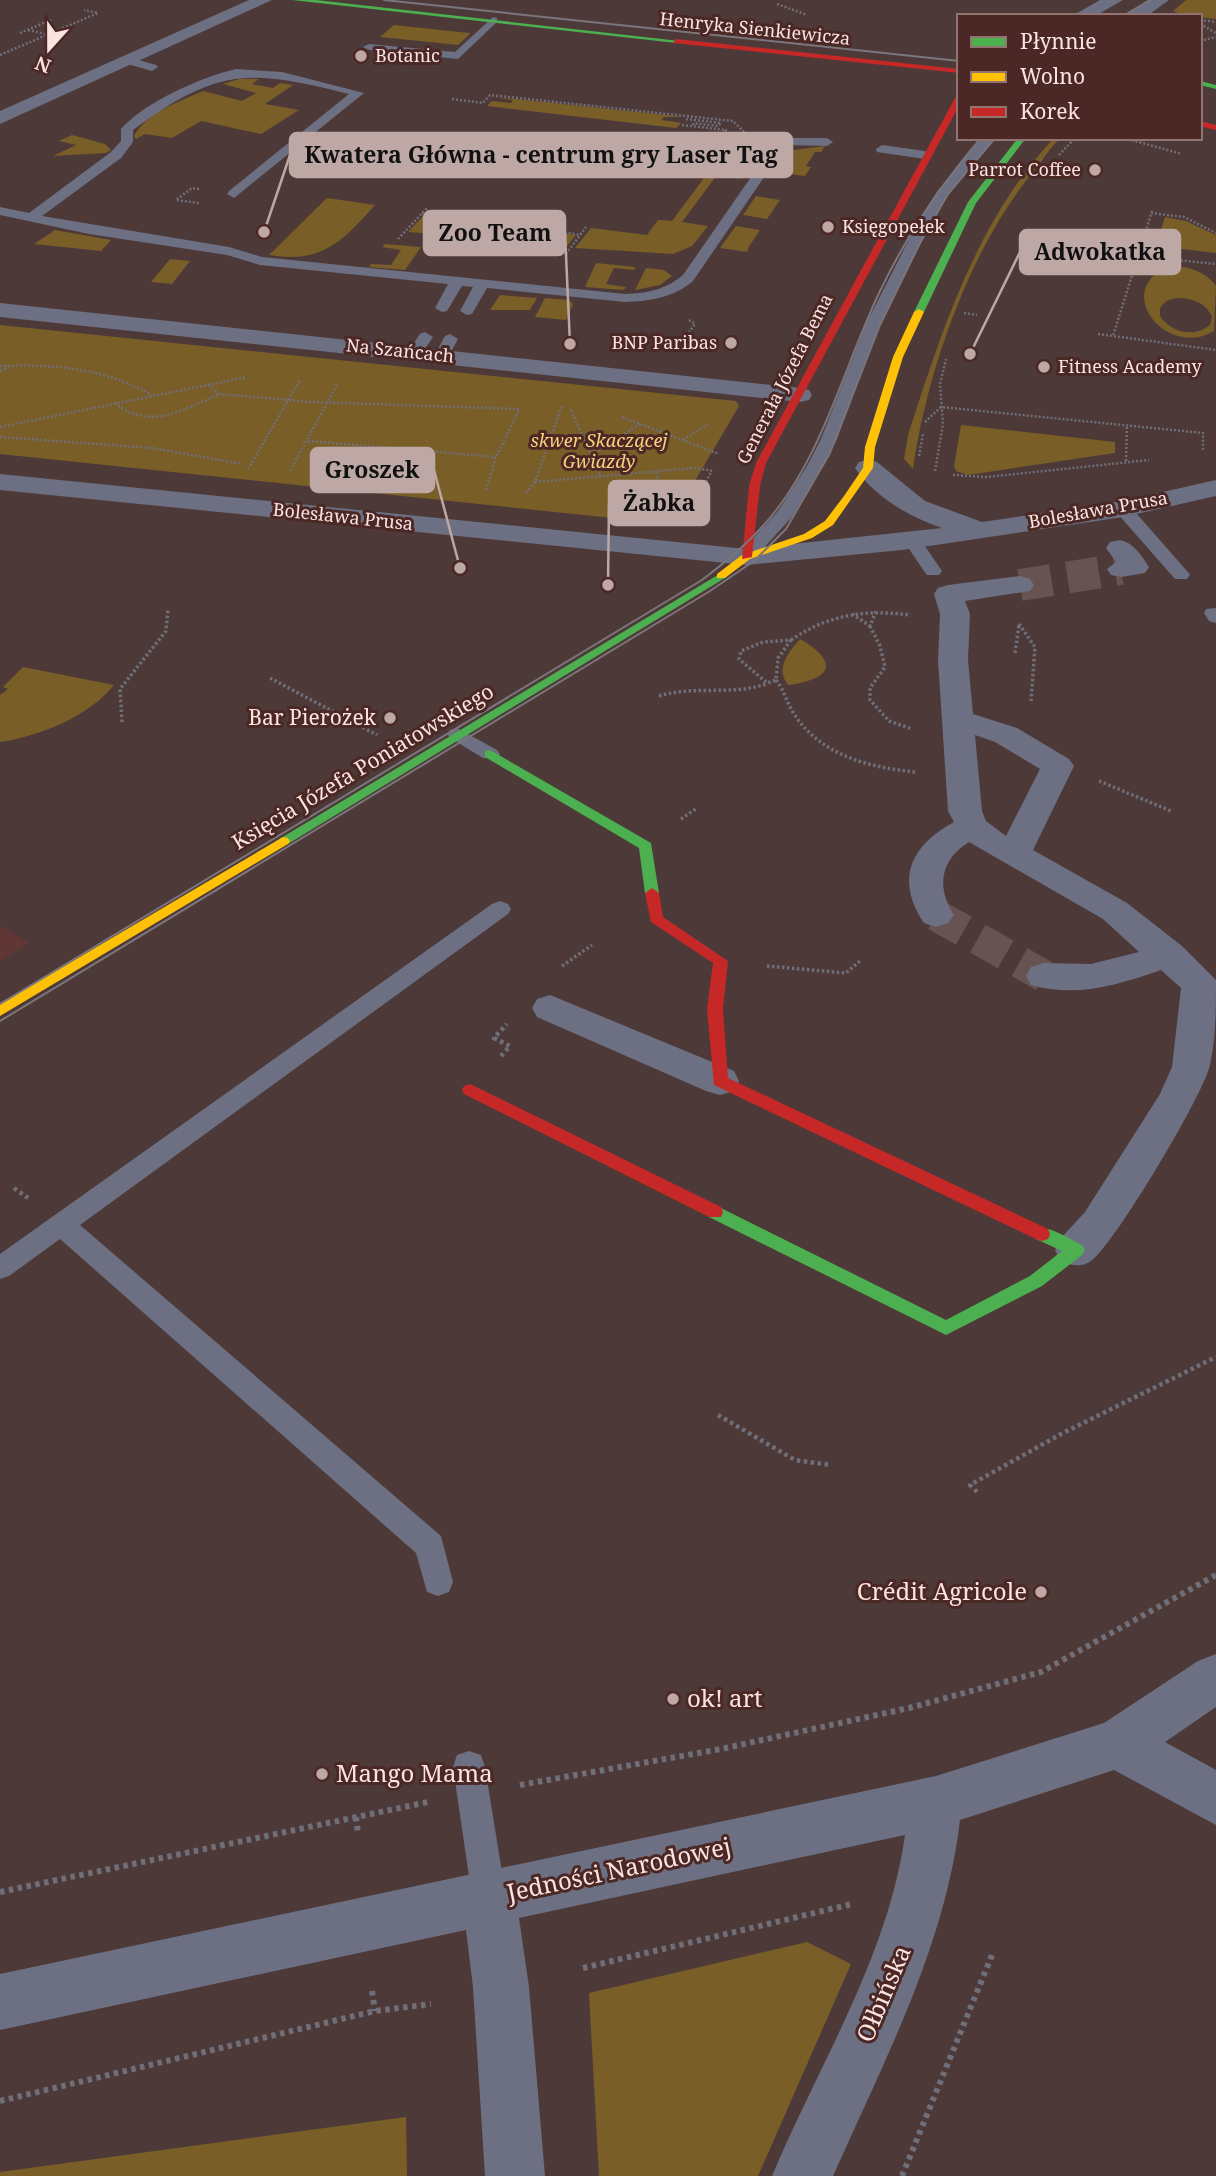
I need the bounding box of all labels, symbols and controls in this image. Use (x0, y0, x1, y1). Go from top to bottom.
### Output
street label: Henryka Sienkiewicza (659, 6, 852, 50)
north arrow (14, 14, 84, 84)
legend (957, 14, 1202, 140)
text: Płynnie (1020, 27, 1096, 55)
place label: Botanic (375, 43, 440, 67)
marker: Botanic (353, 48, 369, 64)
text: N (31, 50, 55, 80)
text: Wolno (1020, 62, 1085, 90)
text: Korek (1020, 97, 1081, 125)
callout: Kwatera Główna - centrum gry Laser Tag (290, 133, 792, 177)
text: Kwatera Główna - centrum gry Laser Tag (304, 138, 778, 170)
place label: Parrot Coffee (968, 157, 1081, 181)
marker: Parrot Coffee (1087, 162, 1103, 178)
callout: Zoo Team (424, 211, 565, 255)
place label: Księgopełek (842, 214, 945, 238)
text: Zoo Team (438, 216, 552, 248)
marker: Księgopełek (820, 219, 836, 235)
callout: Adwokatka (1020, 230, 1180, 274)
text: Adwokatka (1034, 235, 1166, 267)
street label: Generała Józefa Bema (731, 289, 838, 468)
place label: BNP Paribas (611, 330, 717, 354)
street label: Na Szańcach (345, 332, 455, 368)
marker: BNP Paribas (723, 335, 739, 351)
place label: Fitness Academy (1058, 354, 1203, 378)
marker: Fitness Academy (1036, 359, 1052, 375)
park label: skwer Skaczącej Gwiazdy (530, 428, 668, 473)
callout: Groszek (311, 448, 434, 492)
text: Groszek (325, 453, 420, 485)
callout: Żabka (609, 481, 709, 525)
street label: Bolesława Prusa (1026, 485, 1169, 533)
text: Żabka (623, 486, 695, 518)
street label: Bolesława Prusa (272, 497, 414, 535)
street label: Księcia Józefa Poniatowskiego (226, 677, 499, 856)
place label: Bar Pierożek (248, 703, 377, 731)
marker: Bar Pierożek (382, 710, 398, 726)
place label: Crédit Agricole (857, 1574, 1027, 1607)
marker: Crédit Agricole (1033, 1584, 1049, 1600)
place label: ok! art (687, 1681, 762, 1714)
marker: ok! art (665, 1691, 681, 1707)
place label: Mango Mama (336, 1756, 493, 1789)
marker: Mango Mama (314, 1766, 330, 1782)
street label: Jedności Narodowej (503, 1829, 734, 1909)
street label: Ołbińska (848, 1940, 918, 2047)

